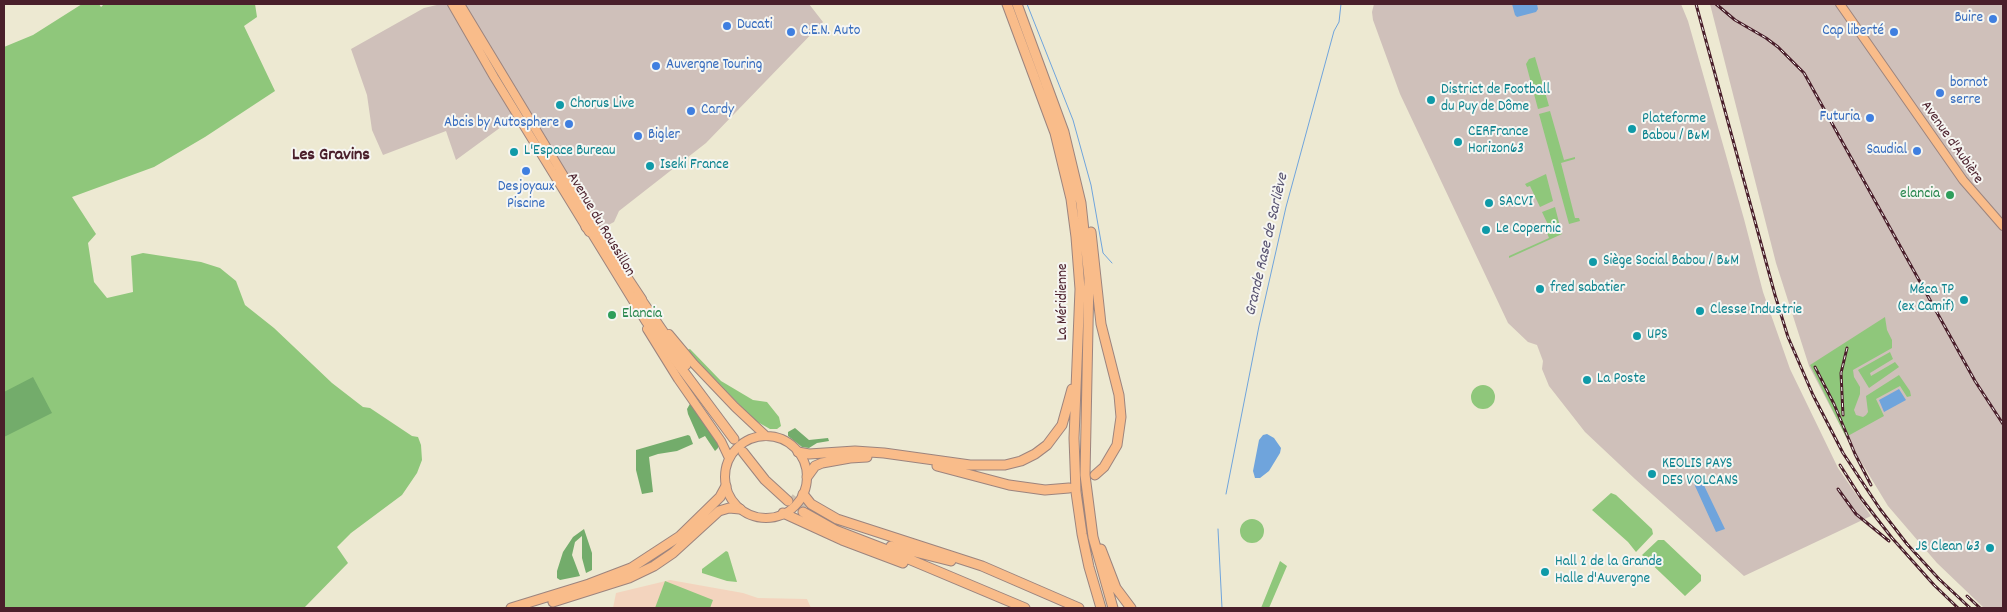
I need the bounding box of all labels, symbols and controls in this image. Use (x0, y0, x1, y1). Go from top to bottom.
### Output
place label: Buire (1955, 10, 1983, 28)
marker: Buire (1987, 13, 1999, 25)
place label: Ducati (737, 17, 773, 35)
marker: Ducati (721, 20, 733, 32)
place label: C.E.N. Auto (801, 23, 860, 41)
place label: Cap liberté (1822, 23, 1884, 41)
marker: C.E.N. Auto (785, 26, 797, 38)
marker: Cap liberté (1888, 26, 1900, 38)
place label: Auvergne Touring (666, 57, 762, 75)
marker: Auvergne Touring (650, 60, 662, 72)
place label: bornot serre (1950, 75, 1988, 110)
place label: District de Football du Puy de Dôme (1441, 82, 1550, 117)
marker: bornot serre (1934, 87, 1946, 99)
marker: District de Football du Puy de Dôme (1425, 94, 1437, 106)
place label: Chorus Live (570, 96, 634, 114)
street label: Avenue d'Aubière (1916, 98, 1986, 188)
marker: Chorus Live (554, 99, 566, 111)
place label: Cardy (701, 102, 734, 120)
marker: Cardy (685, 105, 697, 117)
place label: Futuria (1820, 109, 1860, 127)
place label: Plateforme Babou / B&M (1642, 111, 1709, 146)
marker: Futuria (1864, 112, 1876, 124)
place label: Abcis by Autosphere (444, 115, 559, 133)
marker: Abcis by Autosphere (563, 118, 575, 130)
marker: Plateforme Babou / B&M (1626, 123, 1638, 135)
place label: CERFrance Horizon63 (1468, 124, 1528, 159)
place label: Bigler (648, 127, 680, 145)
marker: Bigler (632, 130, 644, 142)
marker: CERFrance Horizon63 (1452, 136, 1464, 148)
place label: Saudial (1867, 142, 1907, 160)
place label: L'Espace Bureau (524, 143, 615, 161)
marker: Saudial (1911, 145, 1923, 157)
district label: Les Gravins (292, 146, 370, 168)
marker: L'Espace Bureau (508, 146, 520, 158)
place label: Iseki France (660, 157, 729, 175)
marker: Iseki France (644, 160, 656, 172)
marker: Desjoyaux Piscine (520, 165, 532, 177)
street label: Avenue du Roussillon (562, 170, 638, 280)
water label: Grande Rase de Sarliève (1242, 172, 1294, 318)
place label: Desjoyaux Piscine (498, 179, 554, 214)
place label: elancia (1900, 186, 1940, 204)
marker: elancia (1944, 189, 1956, 201)
place label: SACVI (1499, 194, 1533, 212)
marker: SACVI (1483, 197, 1495, 209)
place label: Le Copernic (1496, 221, 1561, 239)
marker: Le Copernic (1480, 224, 1492, 236)
place label: Siège Social Babou / B&M (1603, 253, 1739, 271)
marker: Siège Social Babou / B&M (1587, 256, 1599, 268)
street label: La Méridienne (1055, 263, 1073, 341)
place label: fred sabatier (1550, 280, 1625, 298)
place label: Méca TP (ex Camif) (1898, 282, 1954, 317)
marker: fred sabatier (1534, 283, 1546, 295)
marker: Méca TP (ex Camif) (1958, 294, 1970, 306)
place label: Clesse Industrie (1710, 302, 1802, 320)
marker: Clesse Industrie (1694, 305, 1706, 317)
place label: Elancia (622, 306, 662, 324)
marker: Elancia (606, 309, 618, 321)
place label: UPS (1647, 327, 1668, 345)
marker: UPS (1631, 330, 1643, 342)
place label: La Poste (1597, 371, 1646, 389)
marker: La Poste (1581, 374, 1593, 386)
place label: KEOLIS PAYS DES VOLCANS (1662, 456, 1738, 491)
marker: KEOLIS PAYS DES VOLCANS (1646, 468, 1658, 480)
place label: JS Clean 63 (1916, 539, 1980, 557)
marker: JS Clean 63 (1984, 542, 1996, 554)
place label: Hall 2 de la Grande Halle d'Auvergne (1555, 554, 1662, 589)
marker: Hall 2 de la Grande Halle d'Auvergne (1539, 566, 1551, 578)

